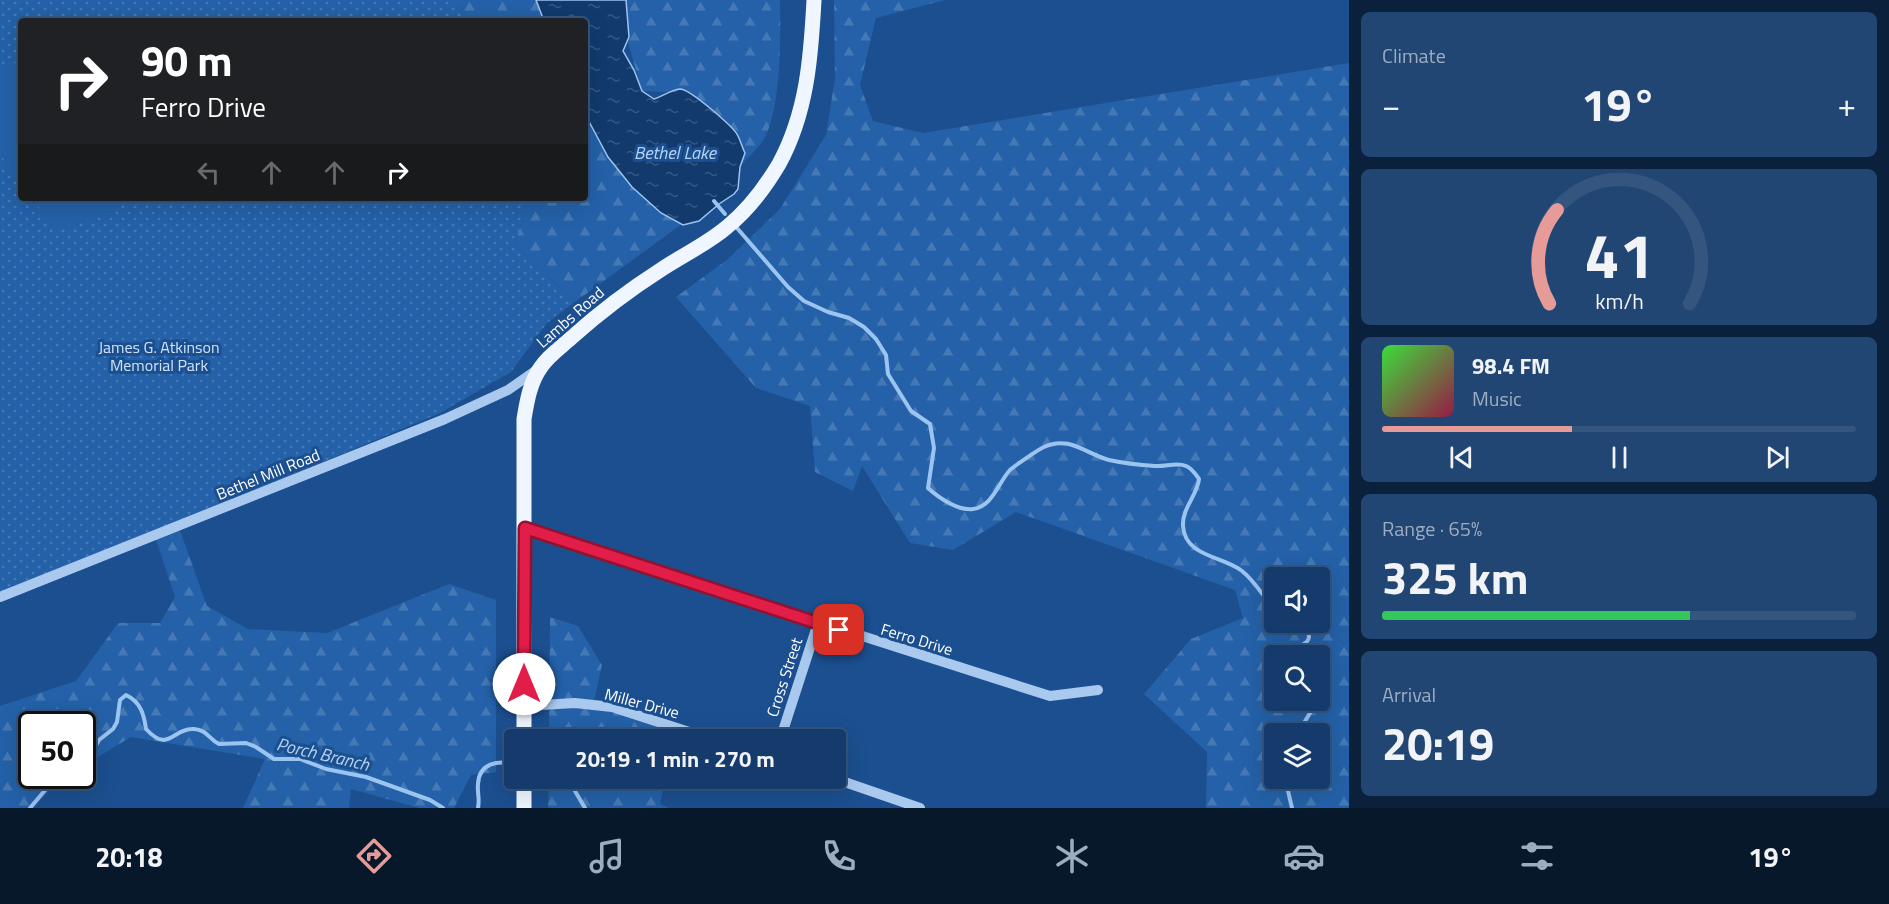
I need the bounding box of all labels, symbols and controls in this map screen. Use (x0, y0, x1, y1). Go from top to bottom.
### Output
text: 90 m (141, 28, 233, 92)
text: Climate (1382, 40, 1446, 71)
icon: right (42, 42, 120, 120)
text: 19° (1581, 70, 1657, 138)
text: − (1382, 80, 1400, 130)
text: + (1838, 80, 1856, 130)
text: Ferro Drive (141, 86, 266, 127)
water label: Bethel Lake (634, 139, 718, 166)
icon: left (192, 156, 225, 189)
icon: ahead (255, 156, 288, 189)
icon: ahead (318, 156, 351, 189)
icon: right (381, 156, 414, 189)
text: 41 (1584, 207, 1654, 302)
street label: Lambs Road (531, 281, 609, 353)
text: km/h (1595, 285, 1643, 317)
park label: James G. Atkinson Memorial Park (98, 335, 220, 377)
text: 98.4 FM (1472, 349, 1550, 383)
text: Music (1472, 383, 1522, 414)
icon: previous (1445, 441, 1478, 474)
icon: pause (1603, 441, 1636, 474)
icon: next (1761, 441, 1794, 474)
street label: Bethel Mill Road (213, 442, 323, 506)
text: Range · 65% (1382, 513, 1482, 544)
text: 325 km (1382, 543, 1528, 611)
map controls (1264, 567, 1330, 789)
button: sound (1264, 567, 1330, 633)
pin (813, 604, 864, 655)
icon: arrive (822, 613, 855, 646)
street label: Ferro Drive (878, 617, 956, 661)
street label: Cross Street (760, 634, 808, 720)
button: search (1264, 645, 1330, 711)
position arrow (492, 652, 556, 716)
text: Arrival (1382, 679, 1436, 710)
street label: Miller Drive (602, 682, 682, 724)
text: 20:19 (1382, 709, 1494, 777)
speed limit sign: 50 (18, 711, 96, 789)
button: layers (1264, 723, 1330, 789)
water label: Porch Branch (274, 730, 373, 778)
text: 20:19 · 1 min · 270 m (575, 742, 775, 776)
icon: directions (353, 835, 395, 877)
icon: music (586, 835, 628, 877)
icon: phone (818, 835, 860, 877)
icon: climate (1051, 835, 1093, 877)
icon: car (1283, 835, 1325, 877)
icon: filters (1516, 835, 1558, 877)
text: 20:18 (95, 836, 163, 877)
text: 19° (1748, 836, 1794, 877)

